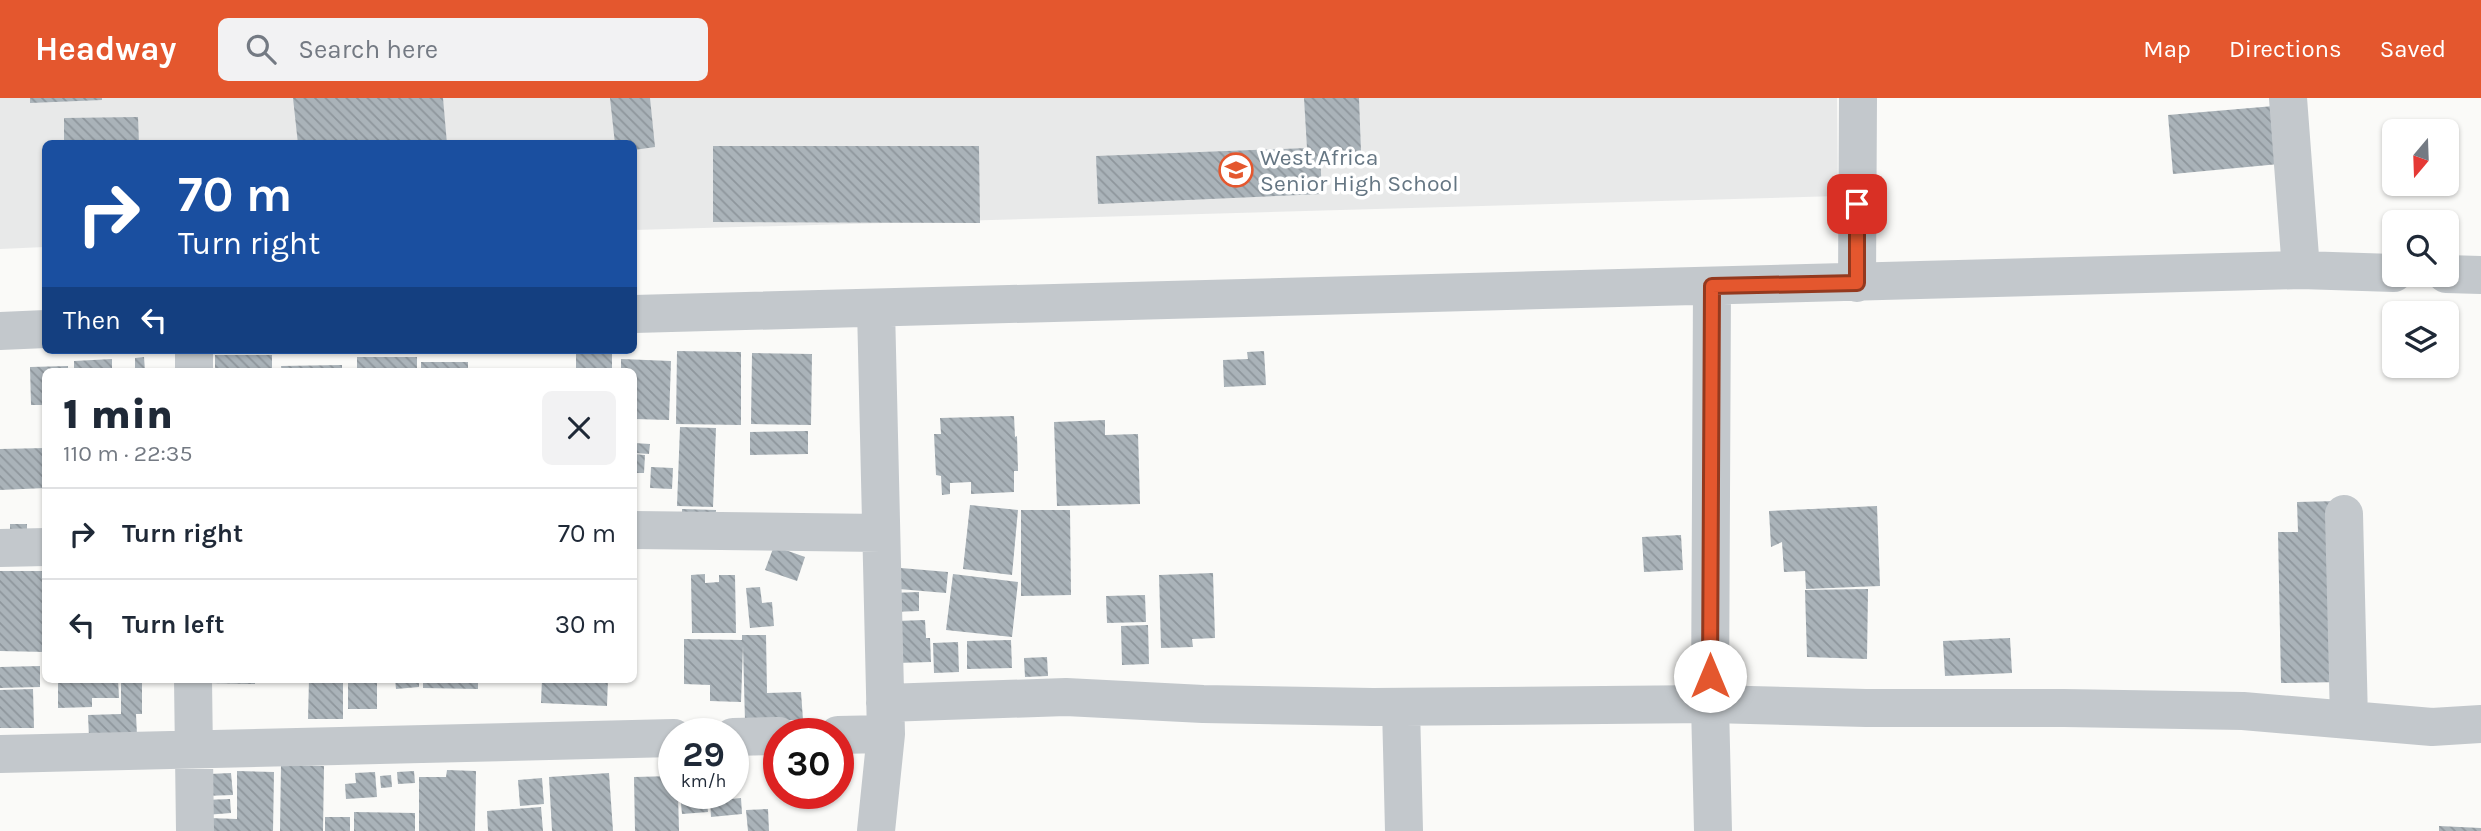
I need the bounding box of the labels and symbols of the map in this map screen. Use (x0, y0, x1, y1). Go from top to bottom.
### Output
north arrow (2382, 119, 2459, 196)
place label: West Africa Senior High School (1260, 144, 1459, 197)
school or university icon: West Africa Senior High School (1217, 151, 1255, 189)
pin (1827, 174, 1887, 234)
position arrow (1673, 639, 1747, 713)
speed limit sign: 30 (763, 718, 854, 809)

